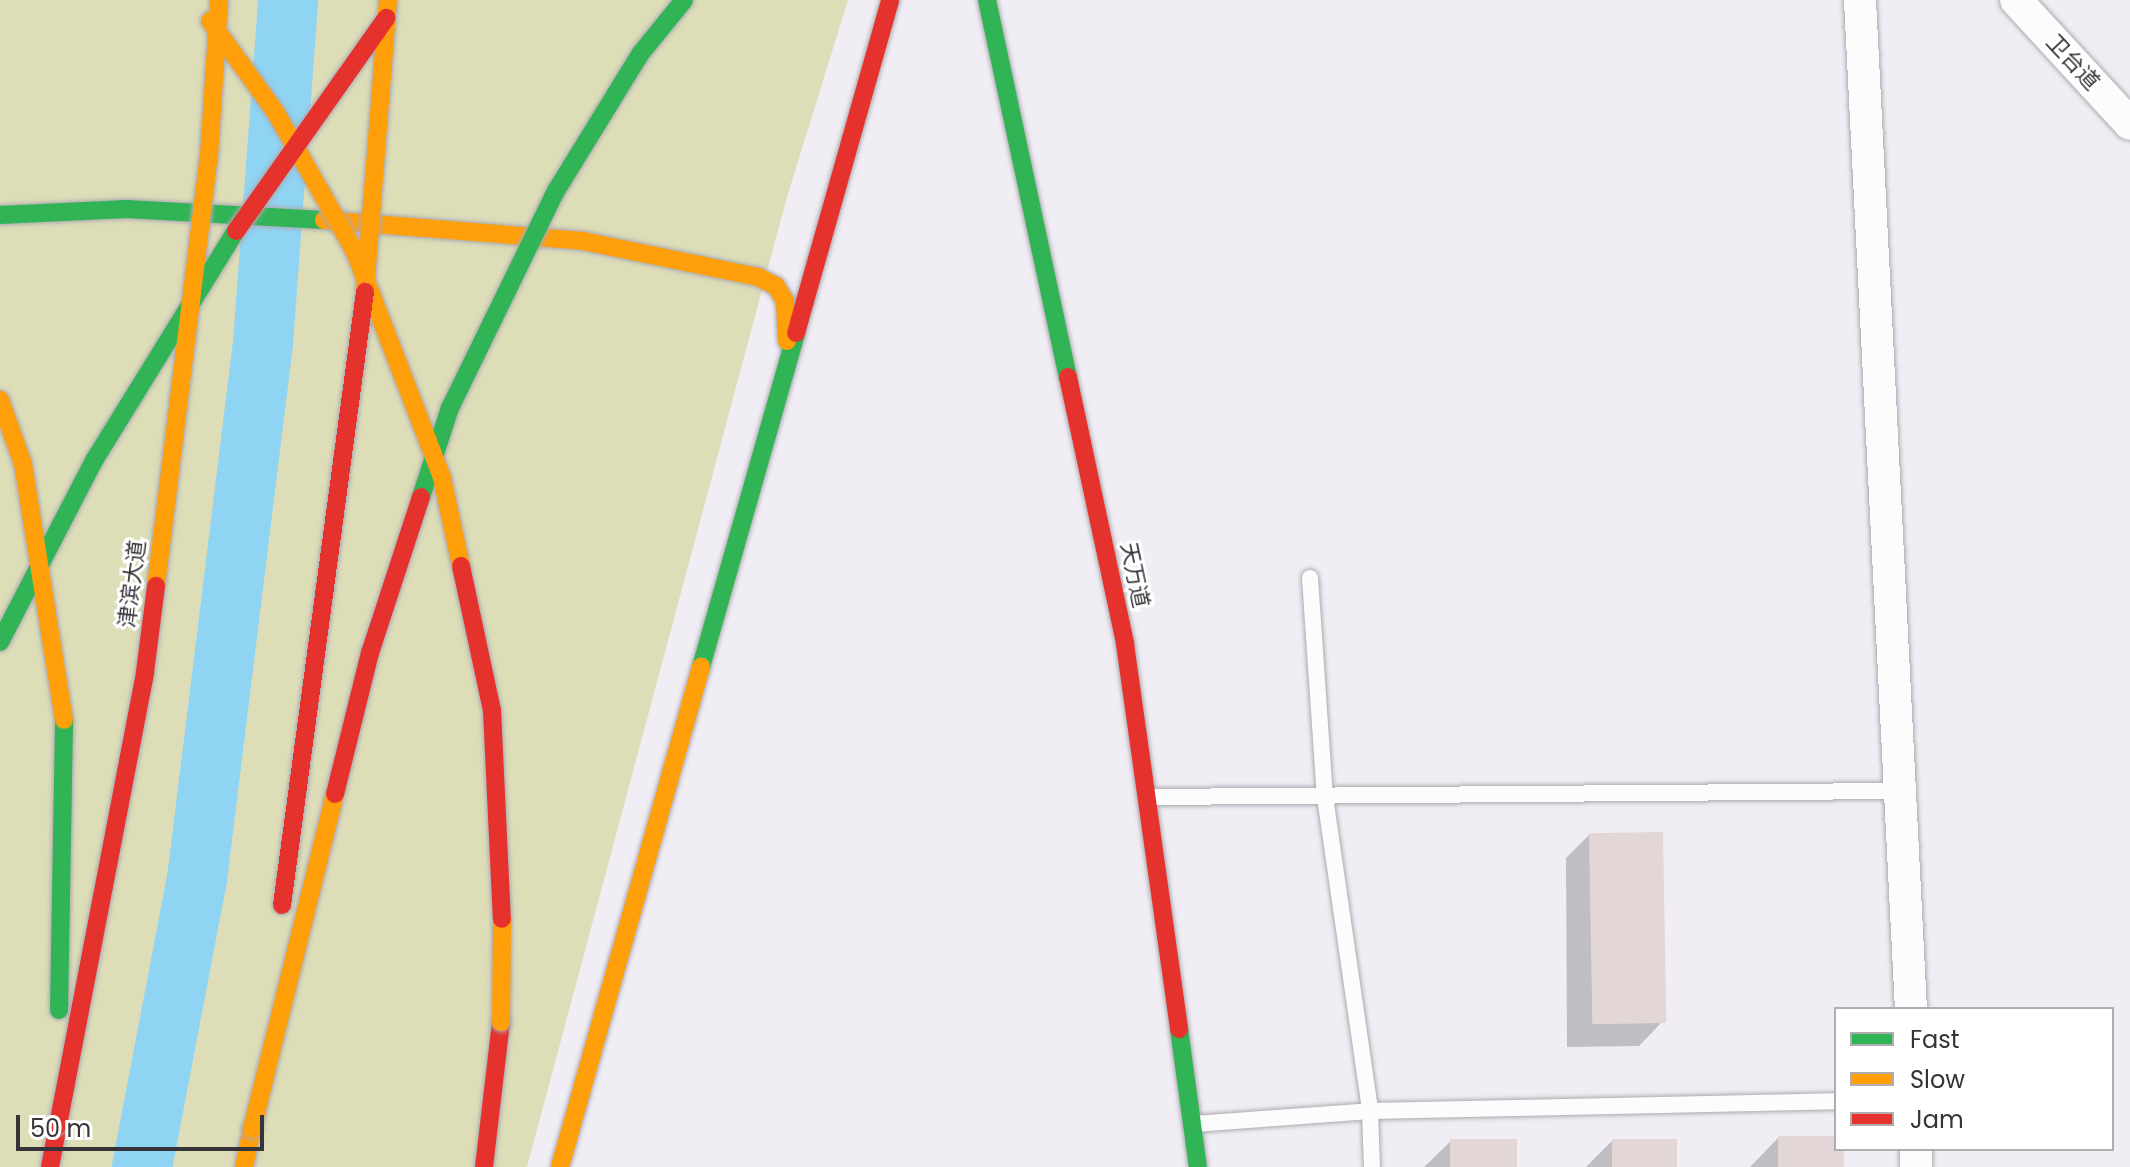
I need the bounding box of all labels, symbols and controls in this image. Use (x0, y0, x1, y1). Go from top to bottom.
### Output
street label: 卫台道 (2041, 29, 2105, 95)
street label: 津滨大道 (114, 539, 150, 629)
street label: 天万道 (1115, 540, 1155, 610)
legend (1834, 1007, 2114, 1151)
text: Fast (1910, 1023, 1960, 1056)
text: Slow (1910, 1063, 1965, 1096)
scale bar (20, 1099, 268, 1149)
text: Jam (1910, 1103, 1964, 1136)
text: 50 m (30, 1112, 91, 1145)

